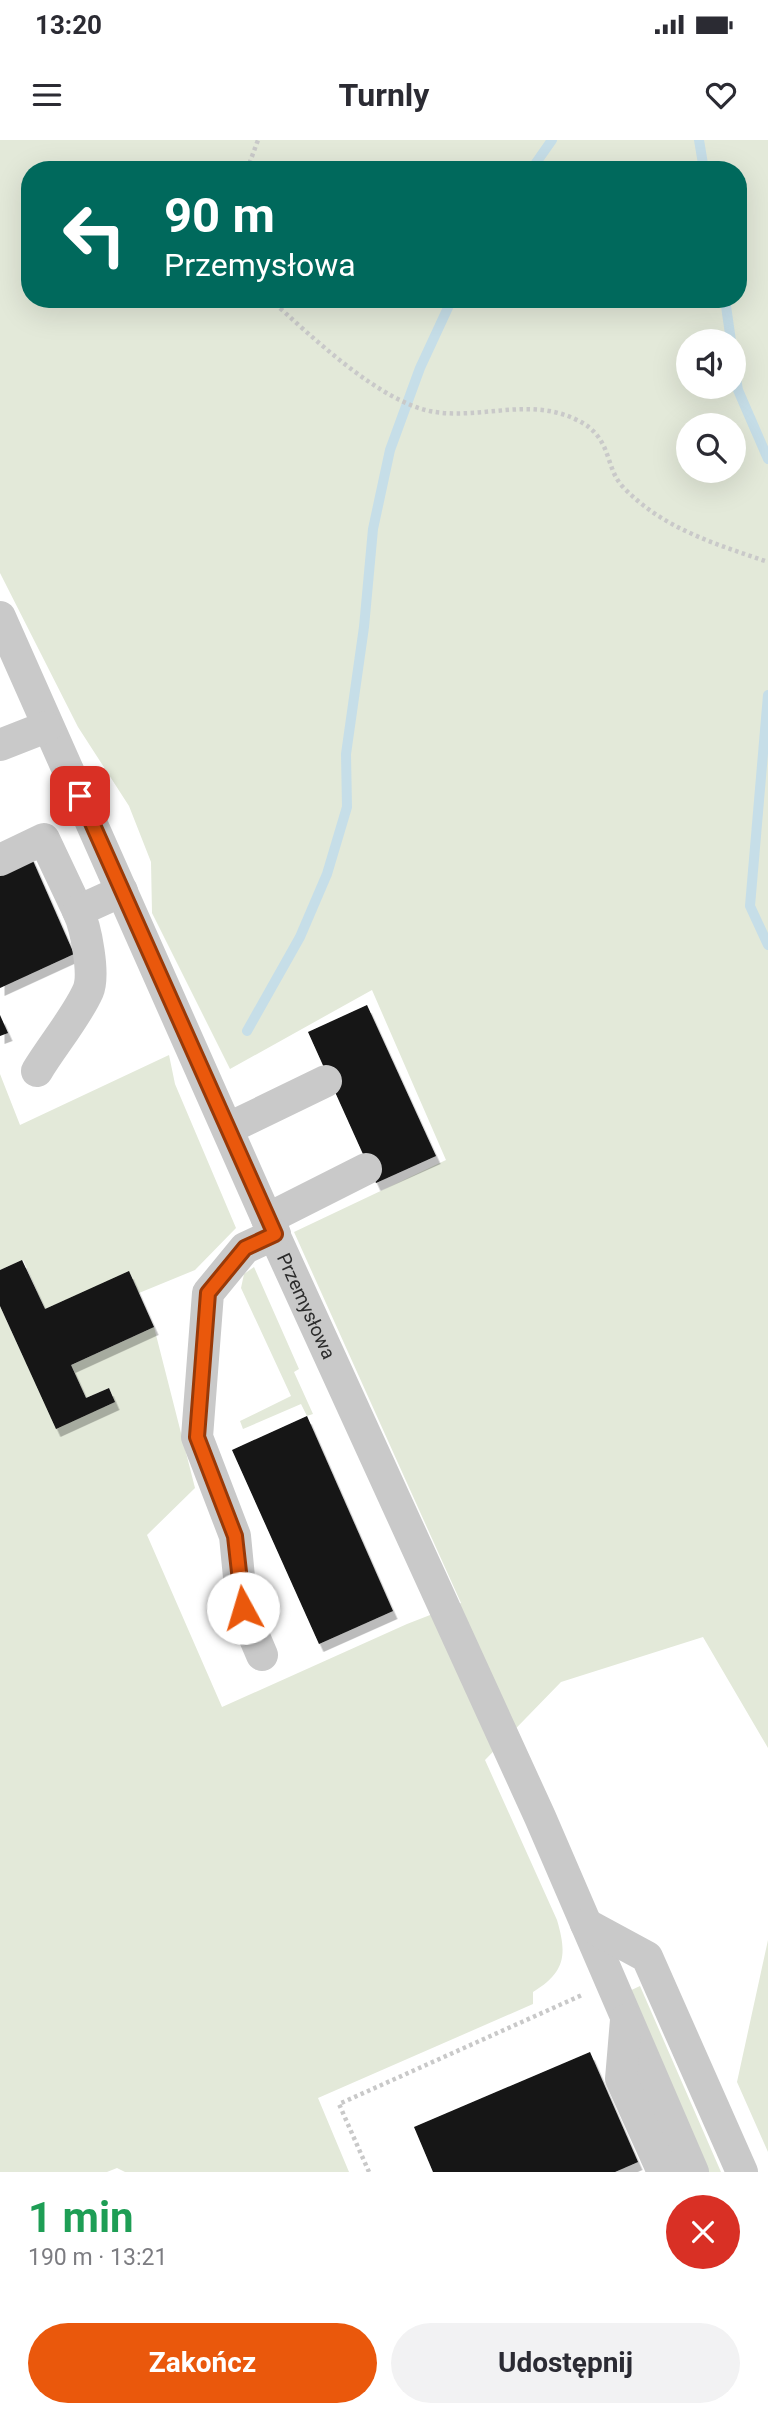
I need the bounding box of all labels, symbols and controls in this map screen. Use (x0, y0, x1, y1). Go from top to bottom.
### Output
text: 13:20 (35, 10, 102, 40)
icon: menu (28, 76, 66, 114)
text: Turnly (339, 76, 429, 114)
icon: heart (702, 76, 740, 114)
text: 90 m (164, 187, 275, 244)
icon: left (49, 189, 140, 280)
text: Przemysłowa (164, 246, 356, 284)
map controls (676, 329, 746, 483)
button: sound (676, 329, 746, 399)
button: search (676, 413, 746, 483)
pin (50, 766, 110, 826)
icon: arrive (61, 777, 99, 815)
street label: Przemysłowa (272, 1249, 340, 1363)
position arrow (206, 1571, 280, 1645)
text: 1 min (28, 2193, 134, 2242)
button: close (666, 2195, 740, 2269)
text: 190 m · 13:21 (28, 2244, 167, 2271)
button: Zakończ (28, 2323, 377, 2403)
button: Udostępnij (391, 2323, 740, 2403)

